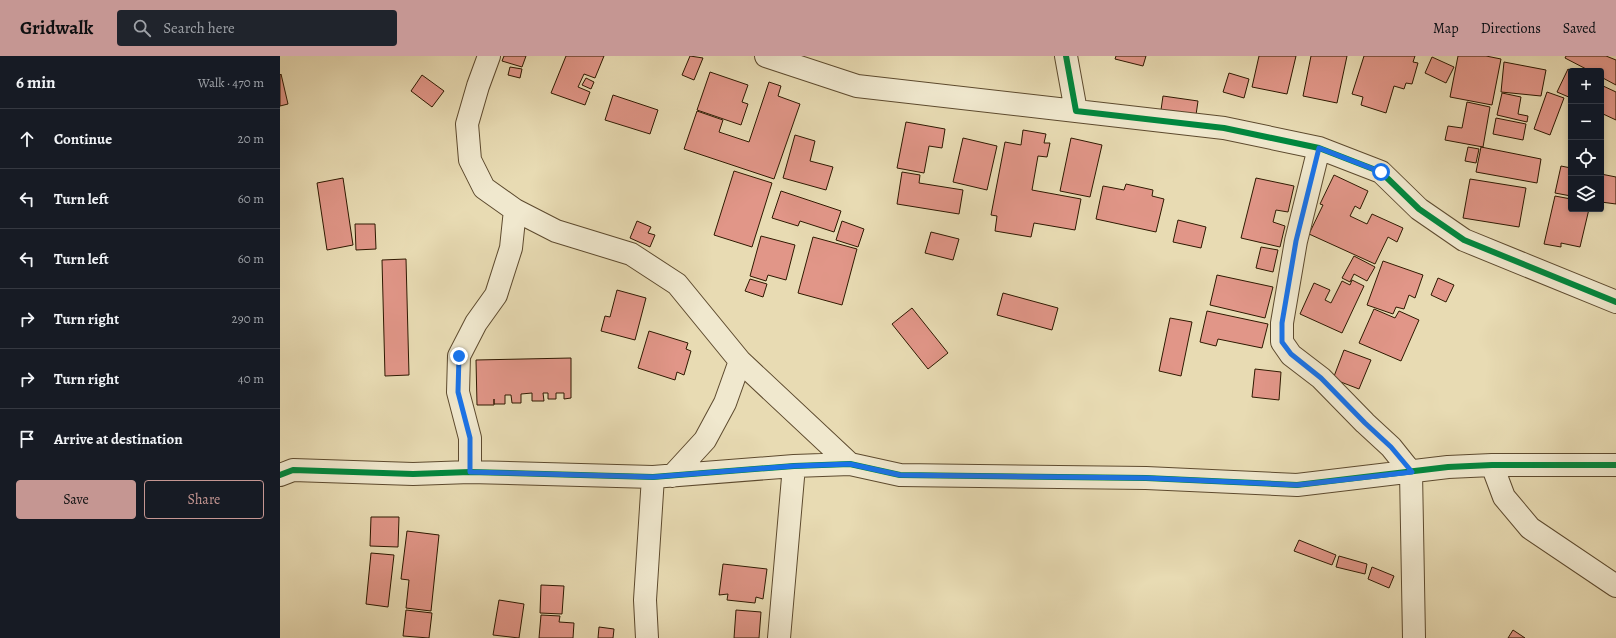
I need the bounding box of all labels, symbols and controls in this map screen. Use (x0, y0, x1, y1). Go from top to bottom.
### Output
search box (117, 10, 397, 46)
text: Gridwalk (20, 15, 93, 41)
icon: search (131, 17, 153, 39)
text: Search here (163, 18, 235, 38)
text: Map (1433, 19, 1459, 38)
text: Directions (1481, 19, 1541, 38)
text: Saved (1563, 19, 1596, 38)
map controls (1568, 68, 1604, 212)
button: + (1568, 68, 1604, 104)
text: 6 min (16, 71, 56, 94)
text: Walk · 470 m (198, 74, 264, 91)
button: − (1568, 104, 1604, 140)
icon: ahead (16, 128, 38, 150)
text: Continue (54, 129, 112, 149)
text: 20 m (238, 130, 264, 147)
button: locate (1568, 140, 1604, 176)
route start (1372, 163, 1390, 181)
button: layers (1568, 176, 1604, 212)
icon: left (16, 188, 38, 210)
text: Turn left (54, 189, 109, 209)
text: 60 m (238, 190, 264, 207)
icon: left (16, 248, 38, 270)
text: Turn left (54, 249, 109, 269)
text: 60 m (238, 250, 264, 267)
icon: right (16, 308, 38, 330)
text: Turn right (54, 309, 119, 329)
text: 290 m (232, 310, 264, 327)
route end (450, 347, 468, 365)
icon: right (16, 368, 38, 390)
text: Turn right (54, 369, 119, 389)
text: 40 m (238, 370, 264, 387)
icon: arrive (16, 428, 38, 450)
text: Arrive at destination (54, 429, 183, 449)
button: Save (16, 480, 136, 519)
button: Share (144, 480, 264, 519)

